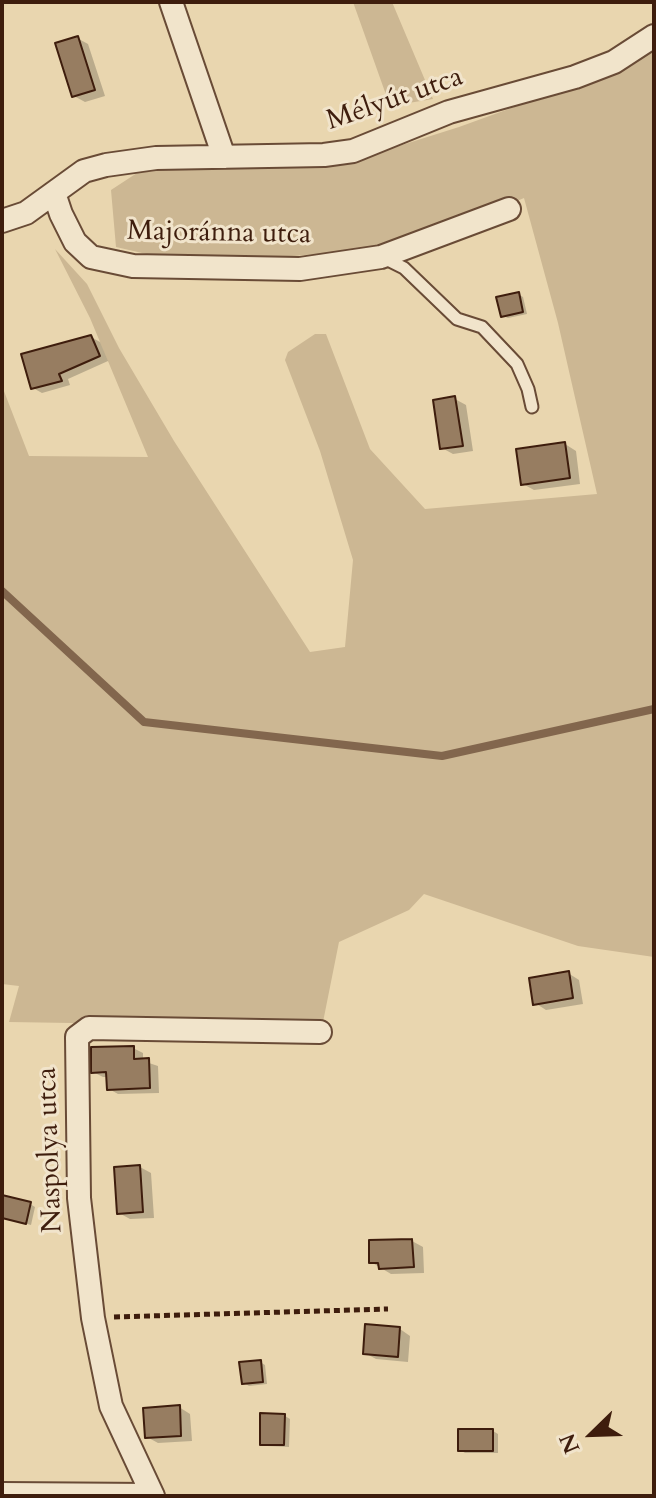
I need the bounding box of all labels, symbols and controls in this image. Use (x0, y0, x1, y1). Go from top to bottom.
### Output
street label: Mélyút utca (322, 61, 468, 139)
street label: Majoránna utca (127, 216, 311, 252)
street label: Naspolya utca (31, 1066, 71, 1234)
north arrow (552, 1394, 632, 1474)
text: N (552, 1429, 587, 1458)

